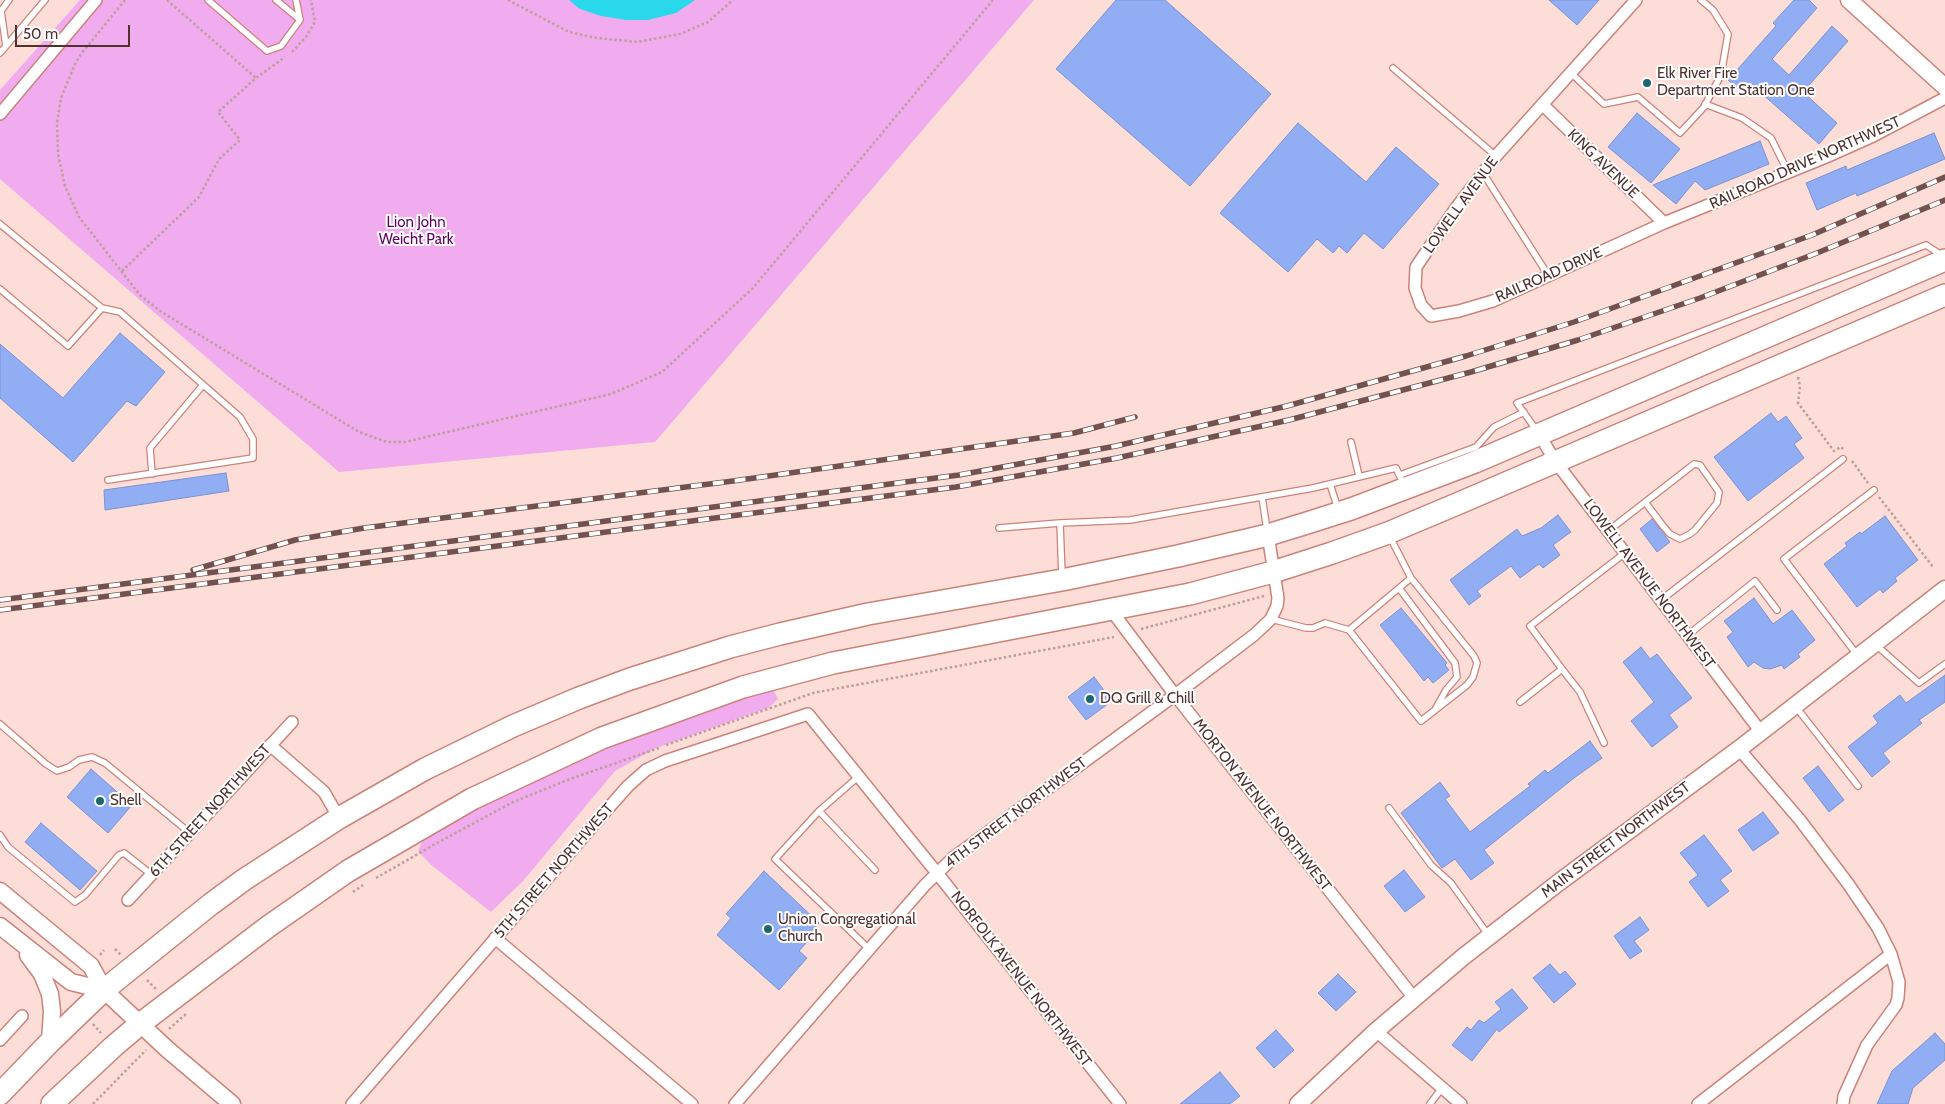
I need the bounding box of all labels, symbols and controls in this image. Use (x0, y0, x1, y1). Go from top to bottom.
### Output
scale bar (18, 15, 132, 47)
text: 50 m (23, 25, 58, 43)
place label: Elk River Fire Department Station One (1657, 65, 1815, 100)
marker: Elk River Fire Department Station One (1641, 77, 1653, 89)
street label: RAILROAD DRIVE NORTHWEST (1707, 113, 1903, 213)
street label: KING AVENUE (1564, 126, 1642, 202)
street label: LOWELL AVENUE (1420, 153, 1502, 257)
park label: Lion John Weicht Park (379, 214, 453, 249)
street label: RAILROAD DRIVE (1493, 243, 1605, 307)
street label: LOWELL AVENUE NORTHWEST (1579, 496, 1719, 672)
place label: DQ Grill & Chill (1100, 690, 1194, 708)
marker: DQ Grill & Chill (1084, 693, 1096, 705)
street label: MORTON AVENUE NORTHWEST (1189, 715, 1335, 895)
street label: 6TH STREET NORTHWEST (146, 741, 274, 881)
street label: 4TH STREET NORTHWEST (942, 754, 1090, 872)
street label: MAIN STREET NORTHWEST (1538, 778, 1694, 902)
place label: Shell (110, 792, 142, 810)
marker: Shell (94, 795, 106, 807)
street label: 5TH STREET NORTHWEST (491, 800, 617, 942)
street label: NORFOLK AVENUE NORTHWEST (947, 888, 1095, 1070)
place label: Union Congregational Church (778, 911, 916, 946)
marker: Union Congregational Church (762, 923, 774, 935)

